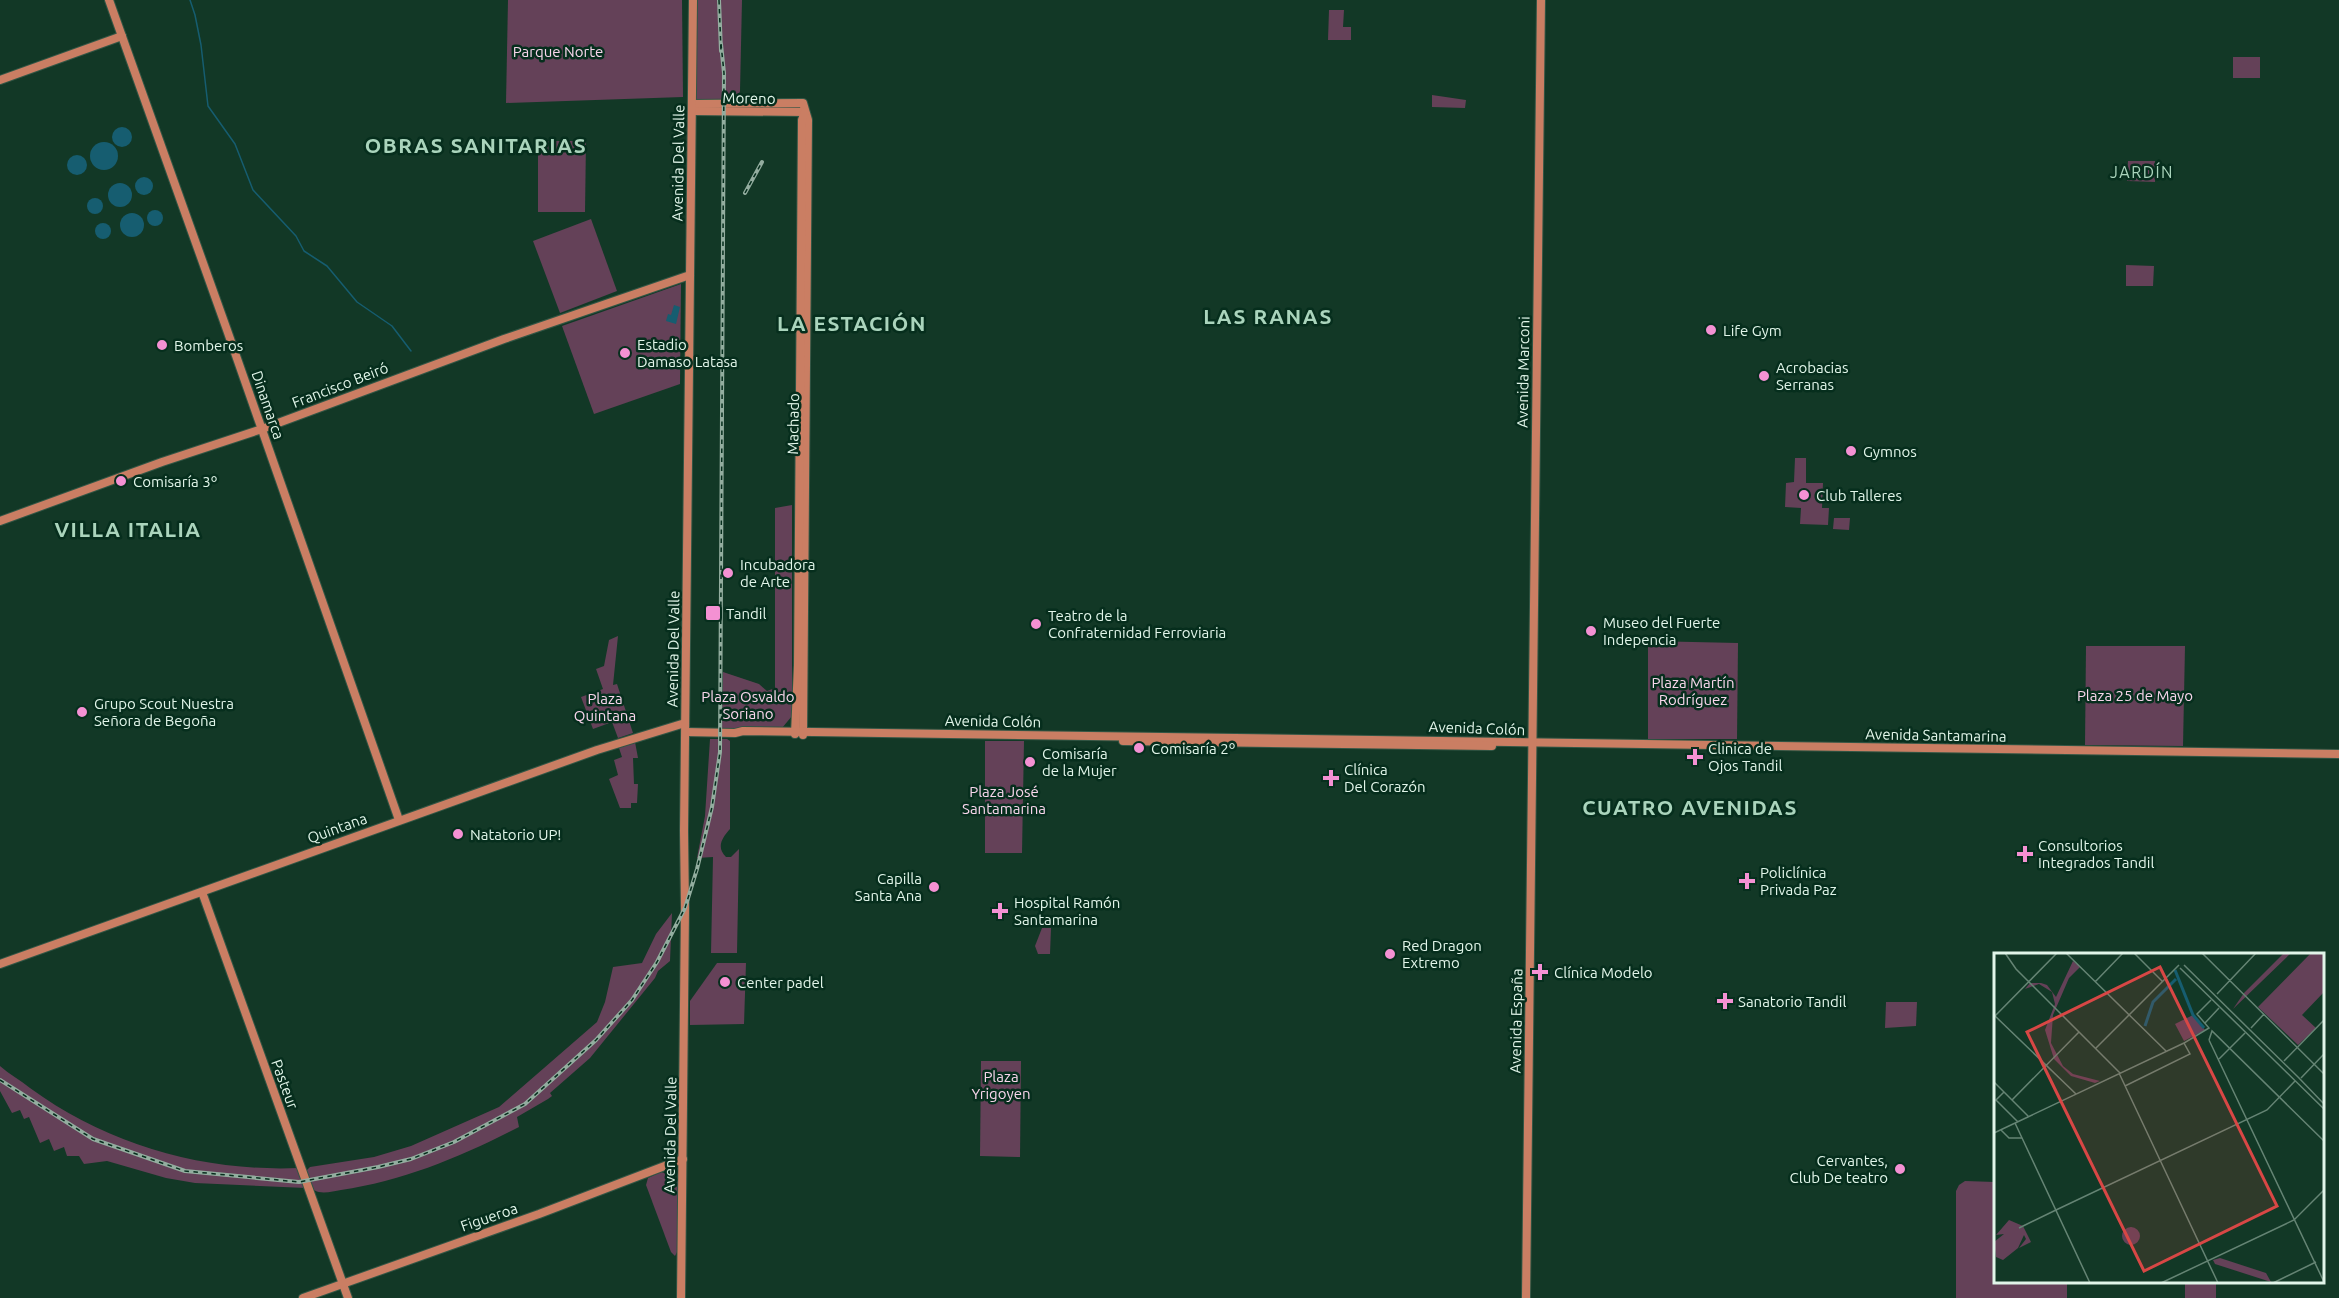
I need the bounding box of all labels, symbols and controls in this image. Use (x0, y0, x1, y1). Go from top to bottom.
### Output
park label: Parque Norte (513, 43, 603, 60)
street label: Moreno (722, 89, 776, 107)
street label: Avenida Del Valle (668, 105, 688, 221)
district label: OBRAS SANITARIAS (365, 133, 587, 157)
district label: JARDÍN (2110, 161, 2174, 181)
district label: LAS RANAS (1203, 304, 1333, 328)
district label: LA ESTACIÓN (777, 311, 927, 335)
street label: Avenida Marconi (1514, 316, 1532, 428)
place label: Life Gym (1723, 322, 1782, 339)
marker: Life Gym (1704, 323, 1718, 337)
place label: Estadio Damaso Latasa (637, 336, 738, 370)
place label: Bomberos (174, 337, 243, 354)
marker: Bomberos (155, 338, 169, 352)
marker: Estadio Damaso Latasa (618, 346, 632, 360)
street label: Francisco Beiró (289, 359, 391, 411)
place label: Acrobacias Serranas (1776, 359, 1848, 393)
street label: Dinamarca (248, 368, 288, 442)
marker: Acrobacias Serranas (1757, 369, 1771, 383)
street label: Machado (784, 393, 802, 455)
place label: Gymnos (1863, 443, 1917, 460)
marker: Gymnos (1844, 444, 1858, 458)
place label: Comisaría 3º (133, 473, 217, 490)
marker: Comisaría 3º (114, 474, 128, 488)
place label: Club Talleres (1816, 487, 1902, 504)
marker: Club Talleres (1797, 488, 1811, 502)
district label: VILLA ITALIA (54, 517, 202, 541)
place label: Incubadora de Arte (740, 556, 815, 590)
marker: Incubadora de Arte (721, 566, 735, 580)
street label: Avenida Del Valle (663, 591, 683, 707)
marker: Tandil (704, 604, 722, 622)
place label: Tandil (726, 605, 766, 622)
place label: Teatro de la Confraternidad Ferroviaria (1048, 607, 1226, 641)
place label: Museo del Fuerte Indepencia (1603, 614, 1720, 648)
marker: Teatro de la Confraternidad Ferroviaria (1029, 617, 1043, 631)
marker: Museo del Fuerte Indepencia (1584, 624, 1598, 638)
park label: Plaza Martín Rodríguez (1651, 674, 1735, 708)
park label: Plaza 25 de Mayo (2077, 687, 2193, 704)
park label: Plaza Osvaldo Soriano (701, 688, 795, 722)
park label: Plaza Quintana (574, 690, 636, 724)
place label: Grupo Scout Nuestra Señora de Begoña (94, 695, 234, 729)
marker: Grupo Scout Nuestra Señora de Begoña (75, 705, 89, 719)
street label: Avenida Colón (945, 712, 1041, 730)
street label: Avenida Colón (1428, 718, 1526, 738)
street label: Avenida Santamarina (1865, 725, 2007, 745)
place label: Comisaría 2º (1151, 740, 1235, 757)
place label: Clinica de Ojos Tandil (1708, 740, 1782, 774)
marker: Comisaría 2º (1132, 741, 1146, 755)
place label: Comisaría de la Mujer (1042, 745, 1117, 779)
marker: Clinica de Ojos Tandil (1686, 748, 1704, 766)
marker: Comisaría de la Mujer (1023, 755, 1037, 769)
place label: Clínica Del Corazón (1344, 761, 1426, 795)
marker: Clínica Del Corazón (1322, 769, 1340, 787)
park label: Plaza José Santamarina (962, 783, 1046, 817)
district label: CUATRO AVENIDAS (1582, 795, 1798, 819)
street label: Quintana (305, 809, 369, 847)
place label: Natatorio UP! (470, 826, 561, 843)
marker: Natatorio UP! (451, 827, 465, 841)
place label: Consultorios Integrados Tandil (2038, 837, 2155, 871)
marker: Consultorios Integrados Tandil (2016, 845, 2034, 863)
place label: Policlínica Privada Paz (1760, 864, 1837, 898)
place label: Capilla Santa Ana (855, 870, 922, 904)
marker: Policlínica Privada Paz (1738, 872, 1756, 890)
marker: Capilla Santa Ana (927, 880, 941, 894)
place label: Hospital Ramón Santamarina (1014, 894, 1120, 928)
marker: Hospital Ramón Santamarina (991, 902, 1009, 920)
place label: Red Dragon Extremo (1402, 937, 1482, 971)
marker: Red Dragon Extremo (1383, 947, 1397, 961)
inset map (1994, 953, 2324, 1283)
marker: Clínica Modelo (1531, 963, 1549, 981)
place label: Clínica Modelo (1554, 964, 1653, 981)
street label: Avenida España (1507, 968, 1525, 1074)
place label: Center padel (737, 974, 824, 991)
marker: Center padel (718, 975, 732, 989)
marker: Sanatorio Tandil (1716, 992, 1734, 1010)
place label: Sanatorio Tandil (1738, 993, 1846, 1010)
street label: Pasteur (268, 1057, 302, 1111)
park label: Plaza Yrigoyen (972, 1068, 1030, 1102)
street label: Avenida Del Valle (660, 1077, 680, 1193)
place label: Cervantes, Club De teatro (1790, 1152, 1888, 1186)
marker: Cervantes, Club De teatro (1893, 1162, 1907, 1176)
street label: Figueroa (458, 1199, 520, 1235)

